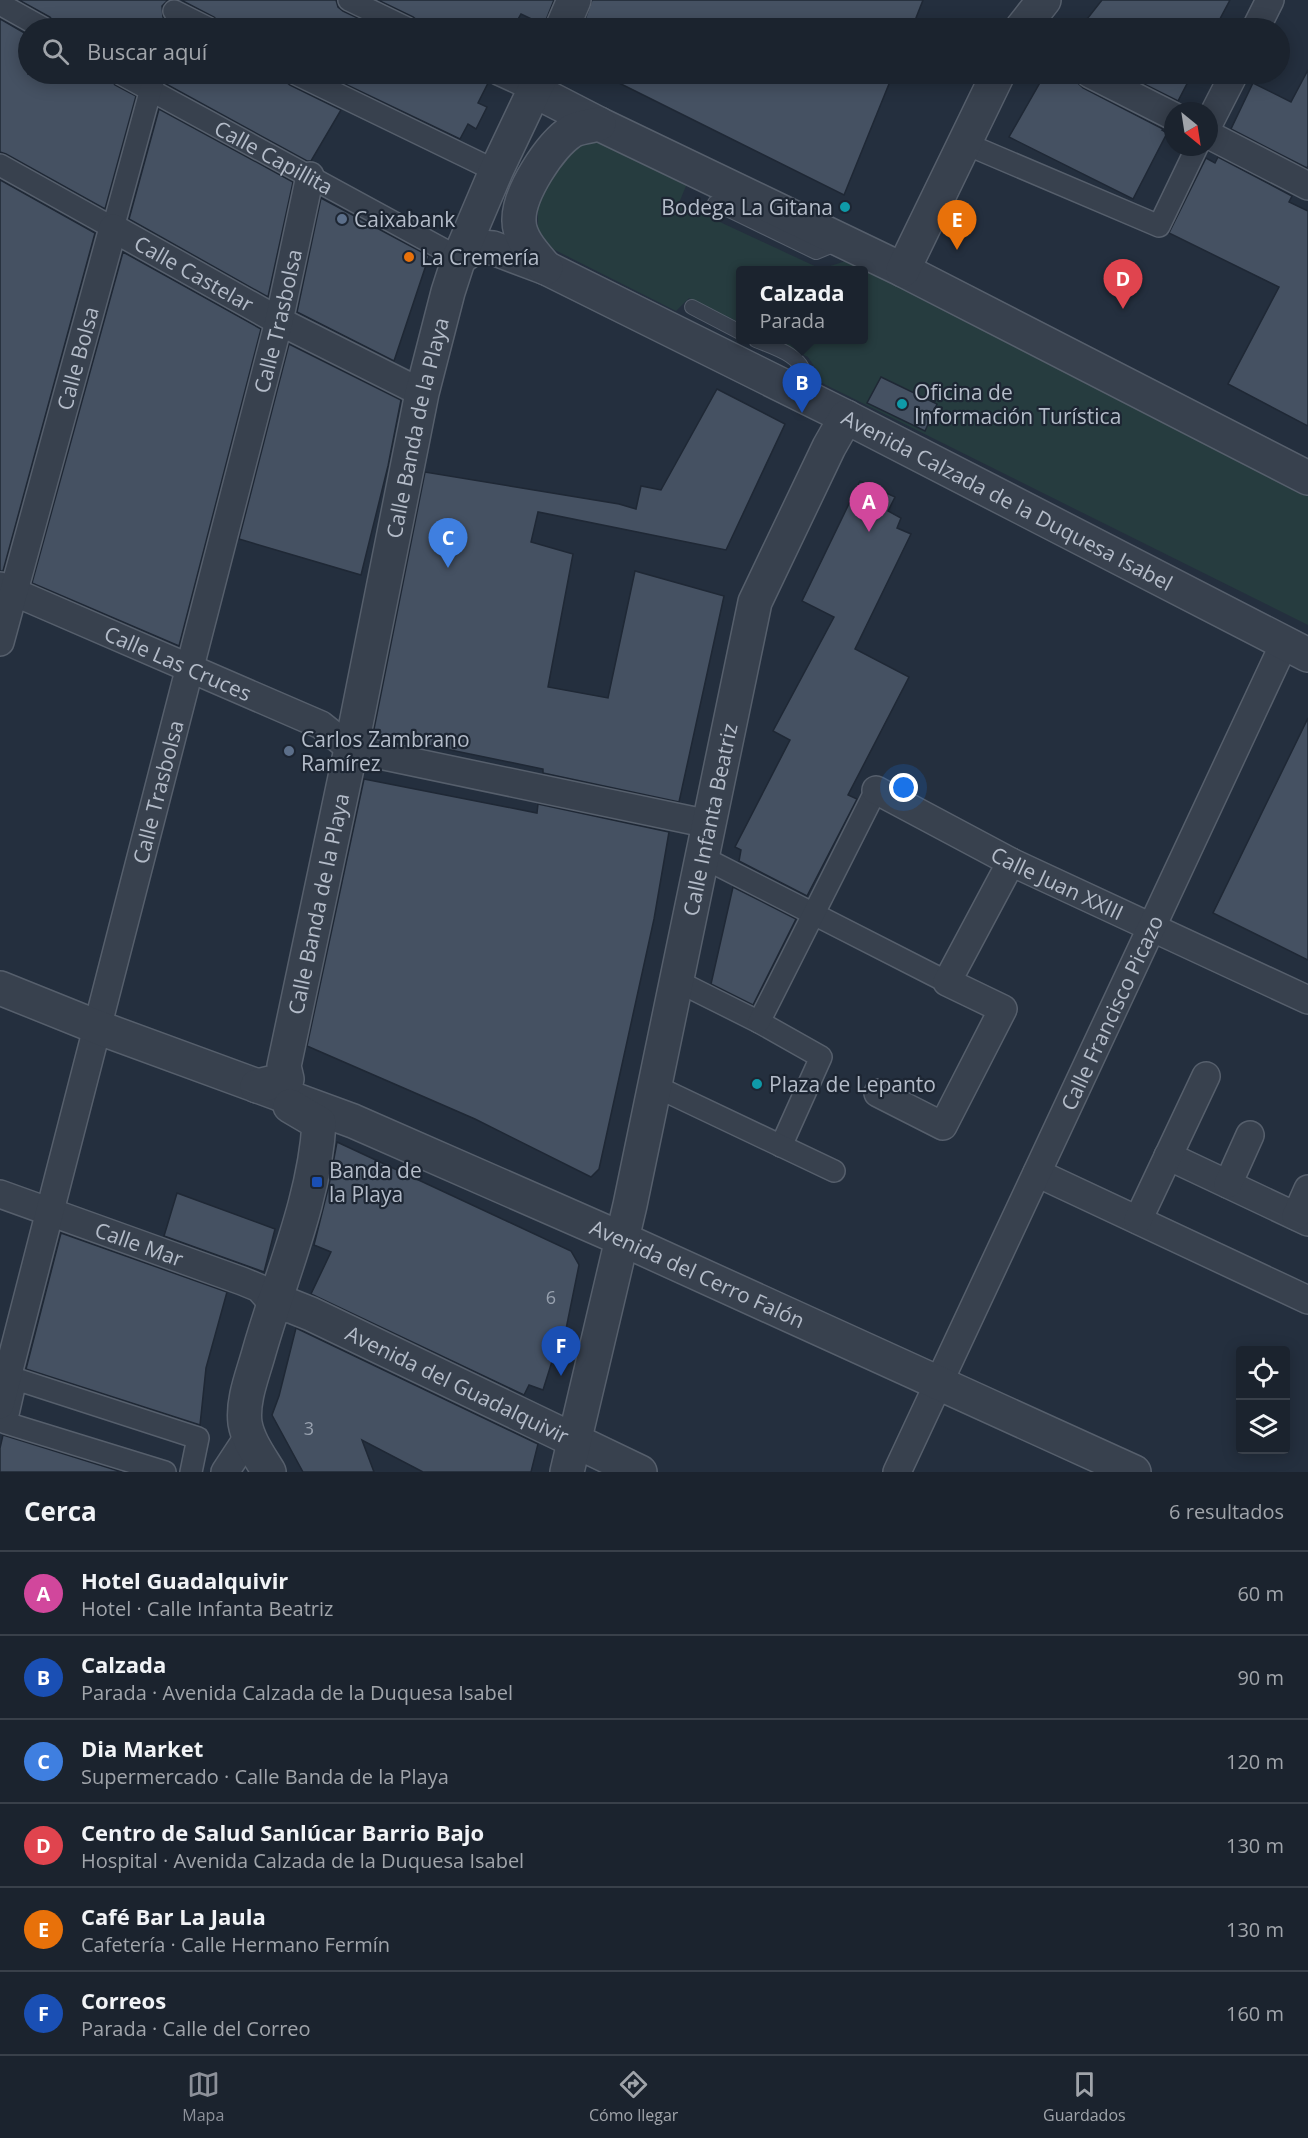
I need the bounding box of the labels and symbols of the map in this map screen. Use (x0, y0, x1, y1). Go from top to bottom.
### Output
north arrow (1164, 102, 1218, 156)
street label: Calle Capillita (210, 114, 338, 201)
place label: Bodega La Gitana (661, 193, 833, 221)
marker: Bodega La Gitana (838, 200, 852, 214)
pin: E (938, 200, 976, 250)
place label: Caixabank (354, 205, 455, 233)
marker: Caixabank (335, 212, 349, 226)
street label: Calle Castelar (129, 229, 259, 318)
place label: La Cremería (421, 243, 539, 271)
street label: Calle Trasbolsa (247, 246, 308, 396)
marker: La Cremería (402, 250, 416, 264)
pin: D (1104, 260, 1142, 309)
street label: Calle Bolsa (50, 304, 105, 413)
street label: Calle Banda de la Playa (381, 315, 453, 541)
pin: B (782, 364, 822, 413)
place label: Oficina de Información Turística (914, 378, 1121, 430)
marker: Oficina de Información Turística (895, 397, 909, 411)
street label: Avenida Calzada de la Duquesa Isabel (838, 407, 1178, 597)
pin: A (850, 482, 888, 532)
pin: C (428, 518, 468, 568)
street label: Calle Las Cruces (100, 619, 256, 707)
street label: Calle Trasbolsa (126, 717, 190, 867)
street label: Calle Infanta Beatriz (676, 721, 744, 918)
place label: Carlos Zambrano Ramírez (301, 725, 470, 777)
marker: Carlos Zambrano Ramírez (282, 744, 296, 758)
your location (889, 773, 918, 802)
street label: Calle Banda de la Playa (281, 791, 355, 1017)
street label: Calle Juan XXIII (986, 840, 1128, 926)
street label: Calle Francisco Picazo (1054, 910, 1169, 1115)
place label: Plaza de Lepanto (769, 1070, 936, 1098)
marker: Plaza de Lepanto (750, 1077, 764, 1091)
place label: Banda de la Playa (329, 1156, 422, 1208)
marker: Banda de la Playa (310, 1175, 324, 1189)
street label: Avenida del Cerro Falón (586, 1213, 809, 1334)
street label: Calle Mar (91, 1215, 188, 1273)
house number: 6 (546, 1285, 556, 1309)
street label: Avenida del Guadalquivir (341, 1319, 574, 1450)
pin: F (542, 1326, 580, 1376)
house number: 3 (304, 1416, 314, 1440)

